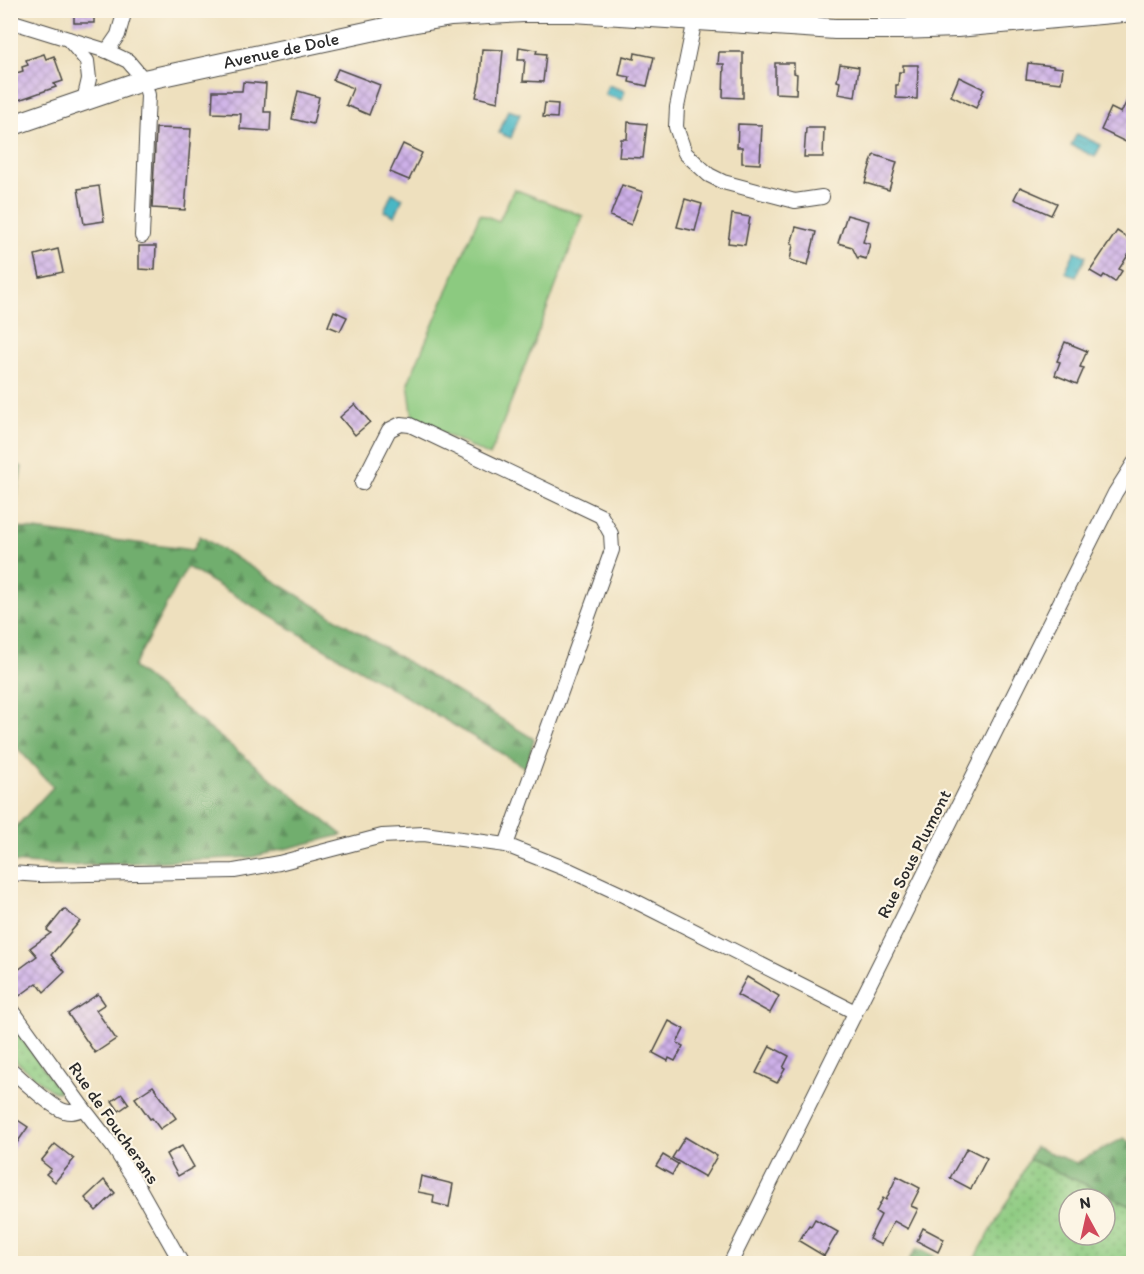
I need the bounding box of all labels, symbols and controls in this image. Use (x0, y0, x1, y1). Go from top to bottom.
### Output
street label: Avenue de Dole (221, 27, 341, 74)
street label: Rue Sous Plumont (872, 786, 956, 922)
street label: Rue de Foucherans (64, 1058, 164, 1188)
north arrow (1057, 1187, 1117, 1247)
text: N (1078, 1192, 1092, 1213)

